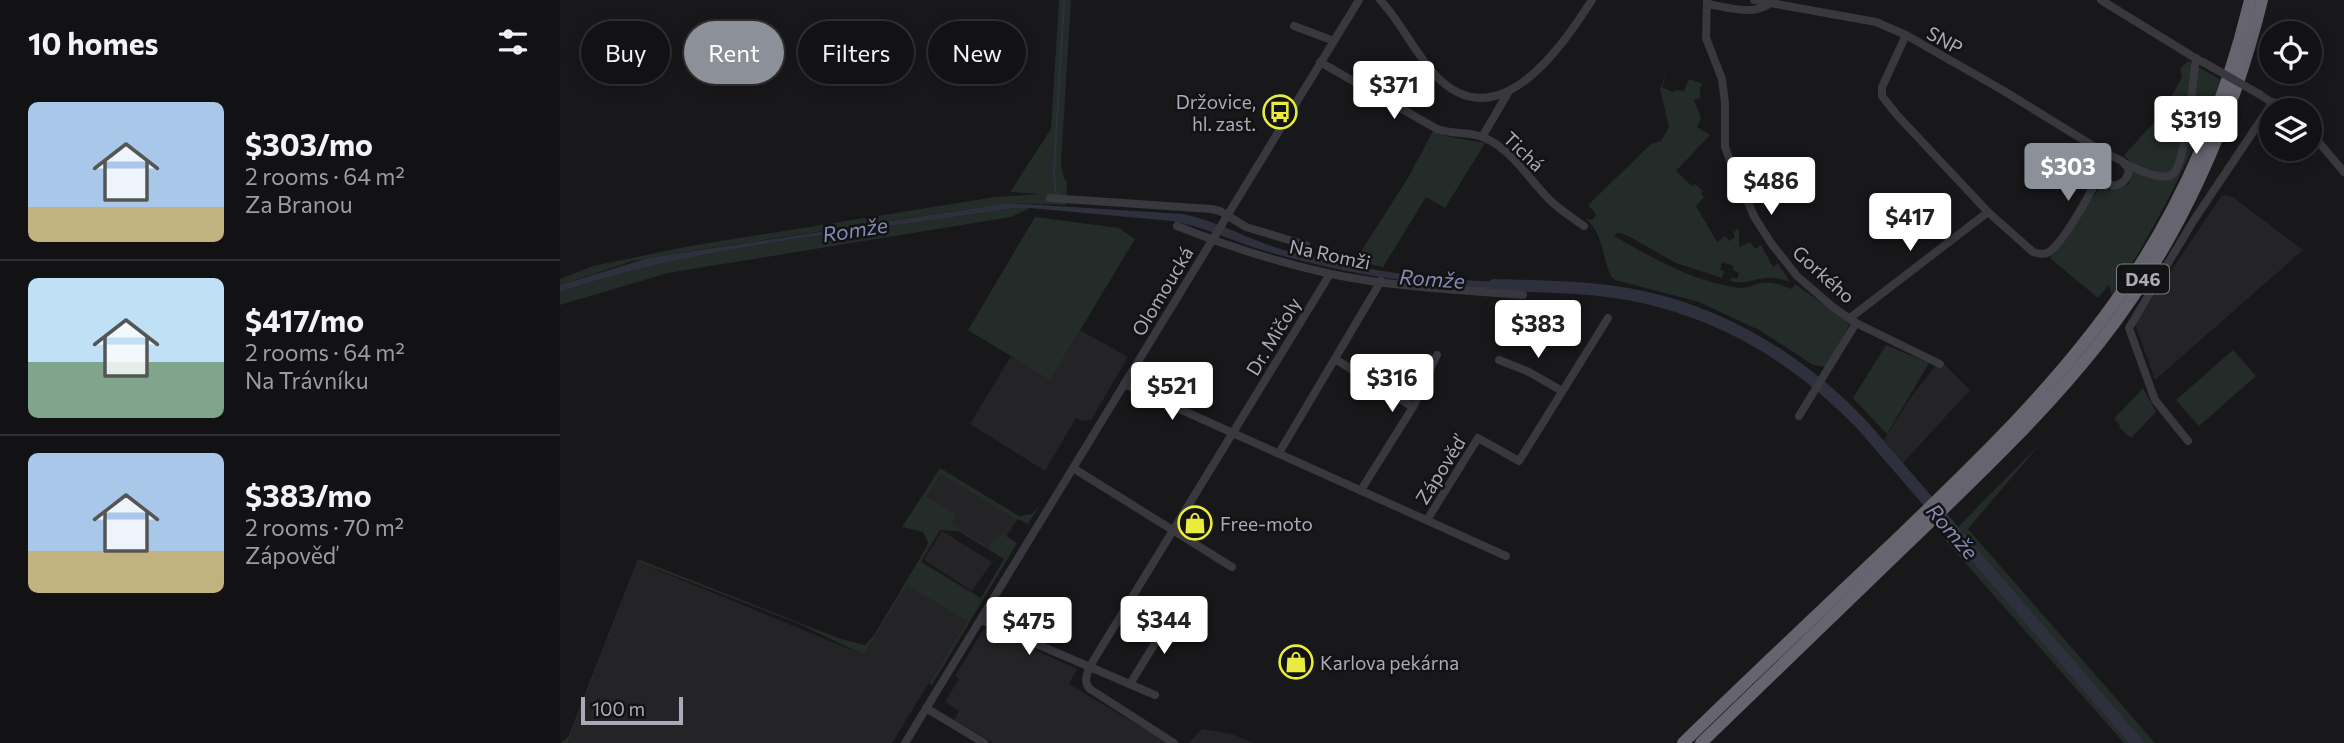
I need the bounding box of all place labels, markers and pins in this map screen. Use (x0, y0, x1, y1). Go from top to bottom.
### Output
pin: $371 (1353, 61, 1435, 121)
place label: Držovice, hl. zast. (1176, 90, 1256, 135)
bus stop icon: Držovice, hl. zast. (1261, 93, 1299, 131)
pin: $319 (2155, 96, 2237, 156)
pin: $303 (2027, 144, 2109, 203)
pin: $486 (1730, 158, 1812, 217)
pin: $417 (1869, 194, 1951, 253)
pin: $383 (1497, 300, 1579, 360)
pin: $316 (1351, 354, 1433, 414)
pin: $521 (1131, 362, 1213, 422)
shop icon: Free-moto (1176, 504, 1214, 542)
place label: Free-moto (1220, 512, 1313, 535)
pin: $344 (1123, 596, 1205, 656)
pin: $475 (988, 598, 1070, 657)
shop icon: Karlova pekárna (1277, 643, 1315, 681)
place label: Karlova pekárna (1320, 651, 1459, 674)

